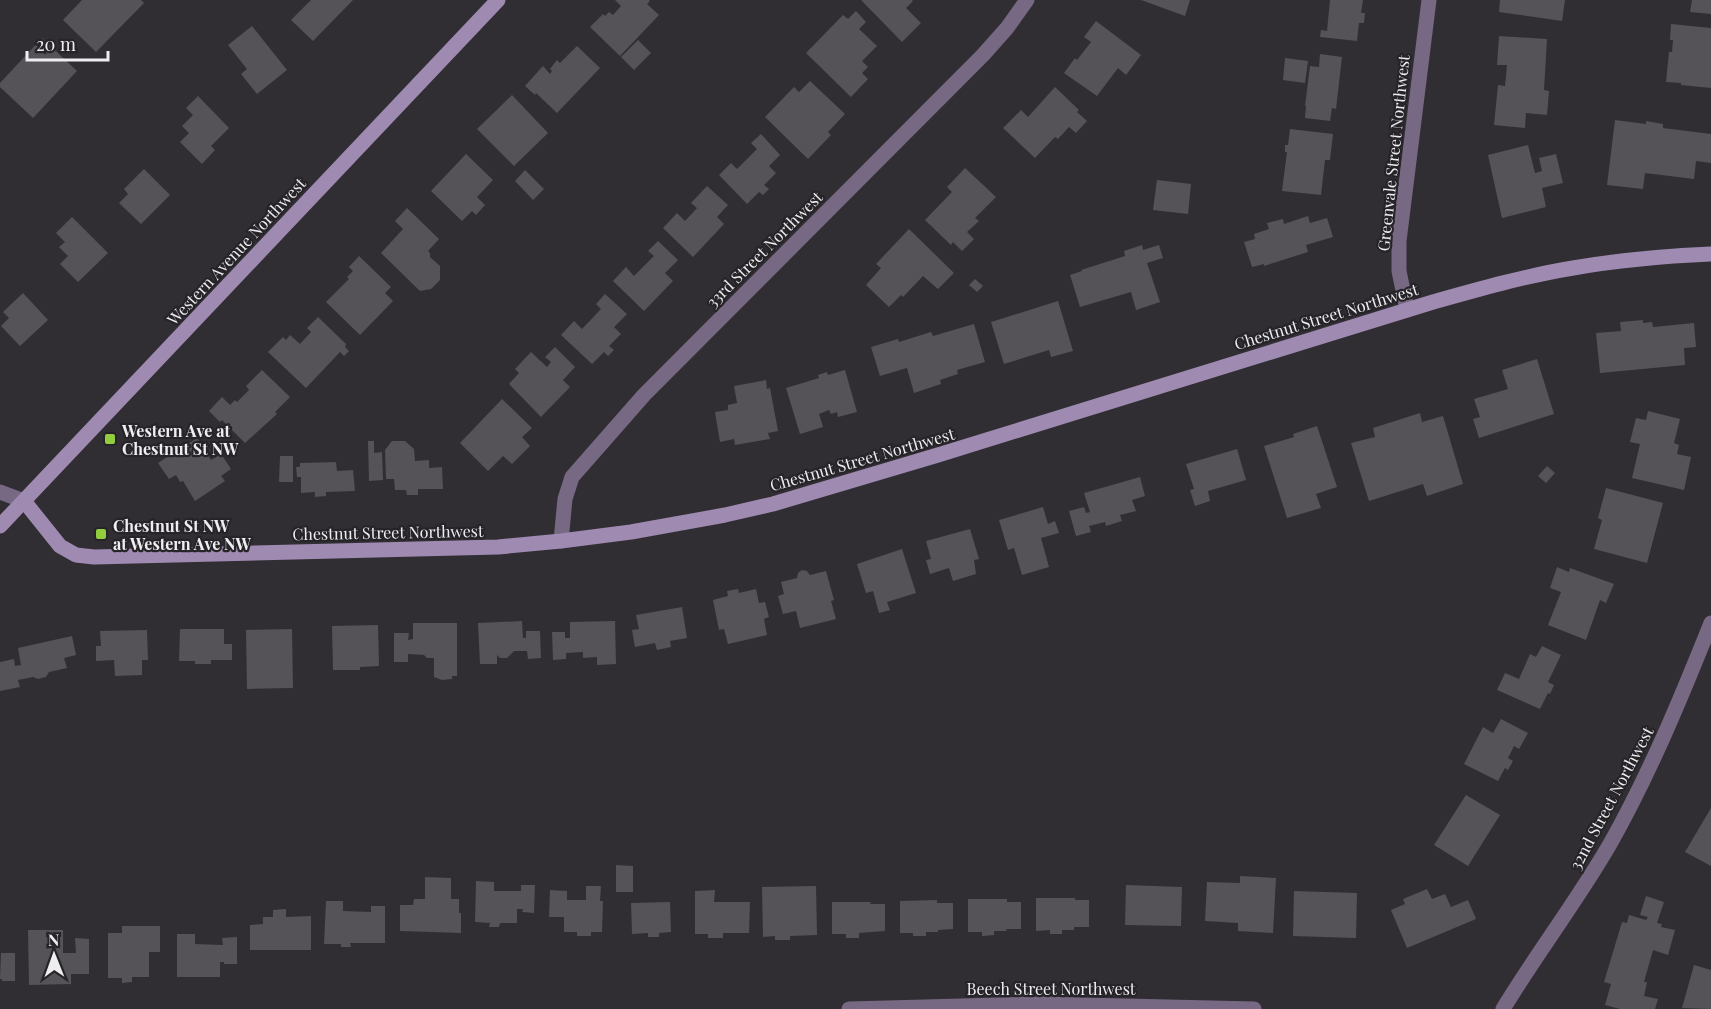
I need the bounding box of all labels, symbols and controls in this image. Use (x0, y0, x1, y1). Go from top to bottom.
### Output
scale bar (27, 24, 108, 62)
text: 20 m (36, 32, 76, 56)
street label: Greenvale Street Northwest (1372, 53, 1414, 252)
street label: Western Avenue Northwest (161, 173, 310, 330)
street label: 33rd Street Northwest (701, 186, 827, 312)
street label: Chestnut Street Northwest (1232, 278, 1421, 354)
place label: Western Ave at Chestnut St NW (121, 420, 239, 459)
street label: Chestnut Street Northwest (767, 422, 957, 495)
marker: Western Ave at Chestnut St NW (103, 432, 117, 446)
place label: Chestnut St NW at Western Ave NW (113, 515, 252, 554)
street label: Chestnut Street Northwest (292, 520, 484, 544)
marker: Chestnut St NW at Western Ave NW (94, 527, 108, 541)
street label: 32nd Street Northwest (1564, 722, 1658, 873)
north arrow (24, 925, 84, 985)
text: N (48, 929, 60, 950)
street label: Beech Street Northwest (967, 978, 1136, 999)

